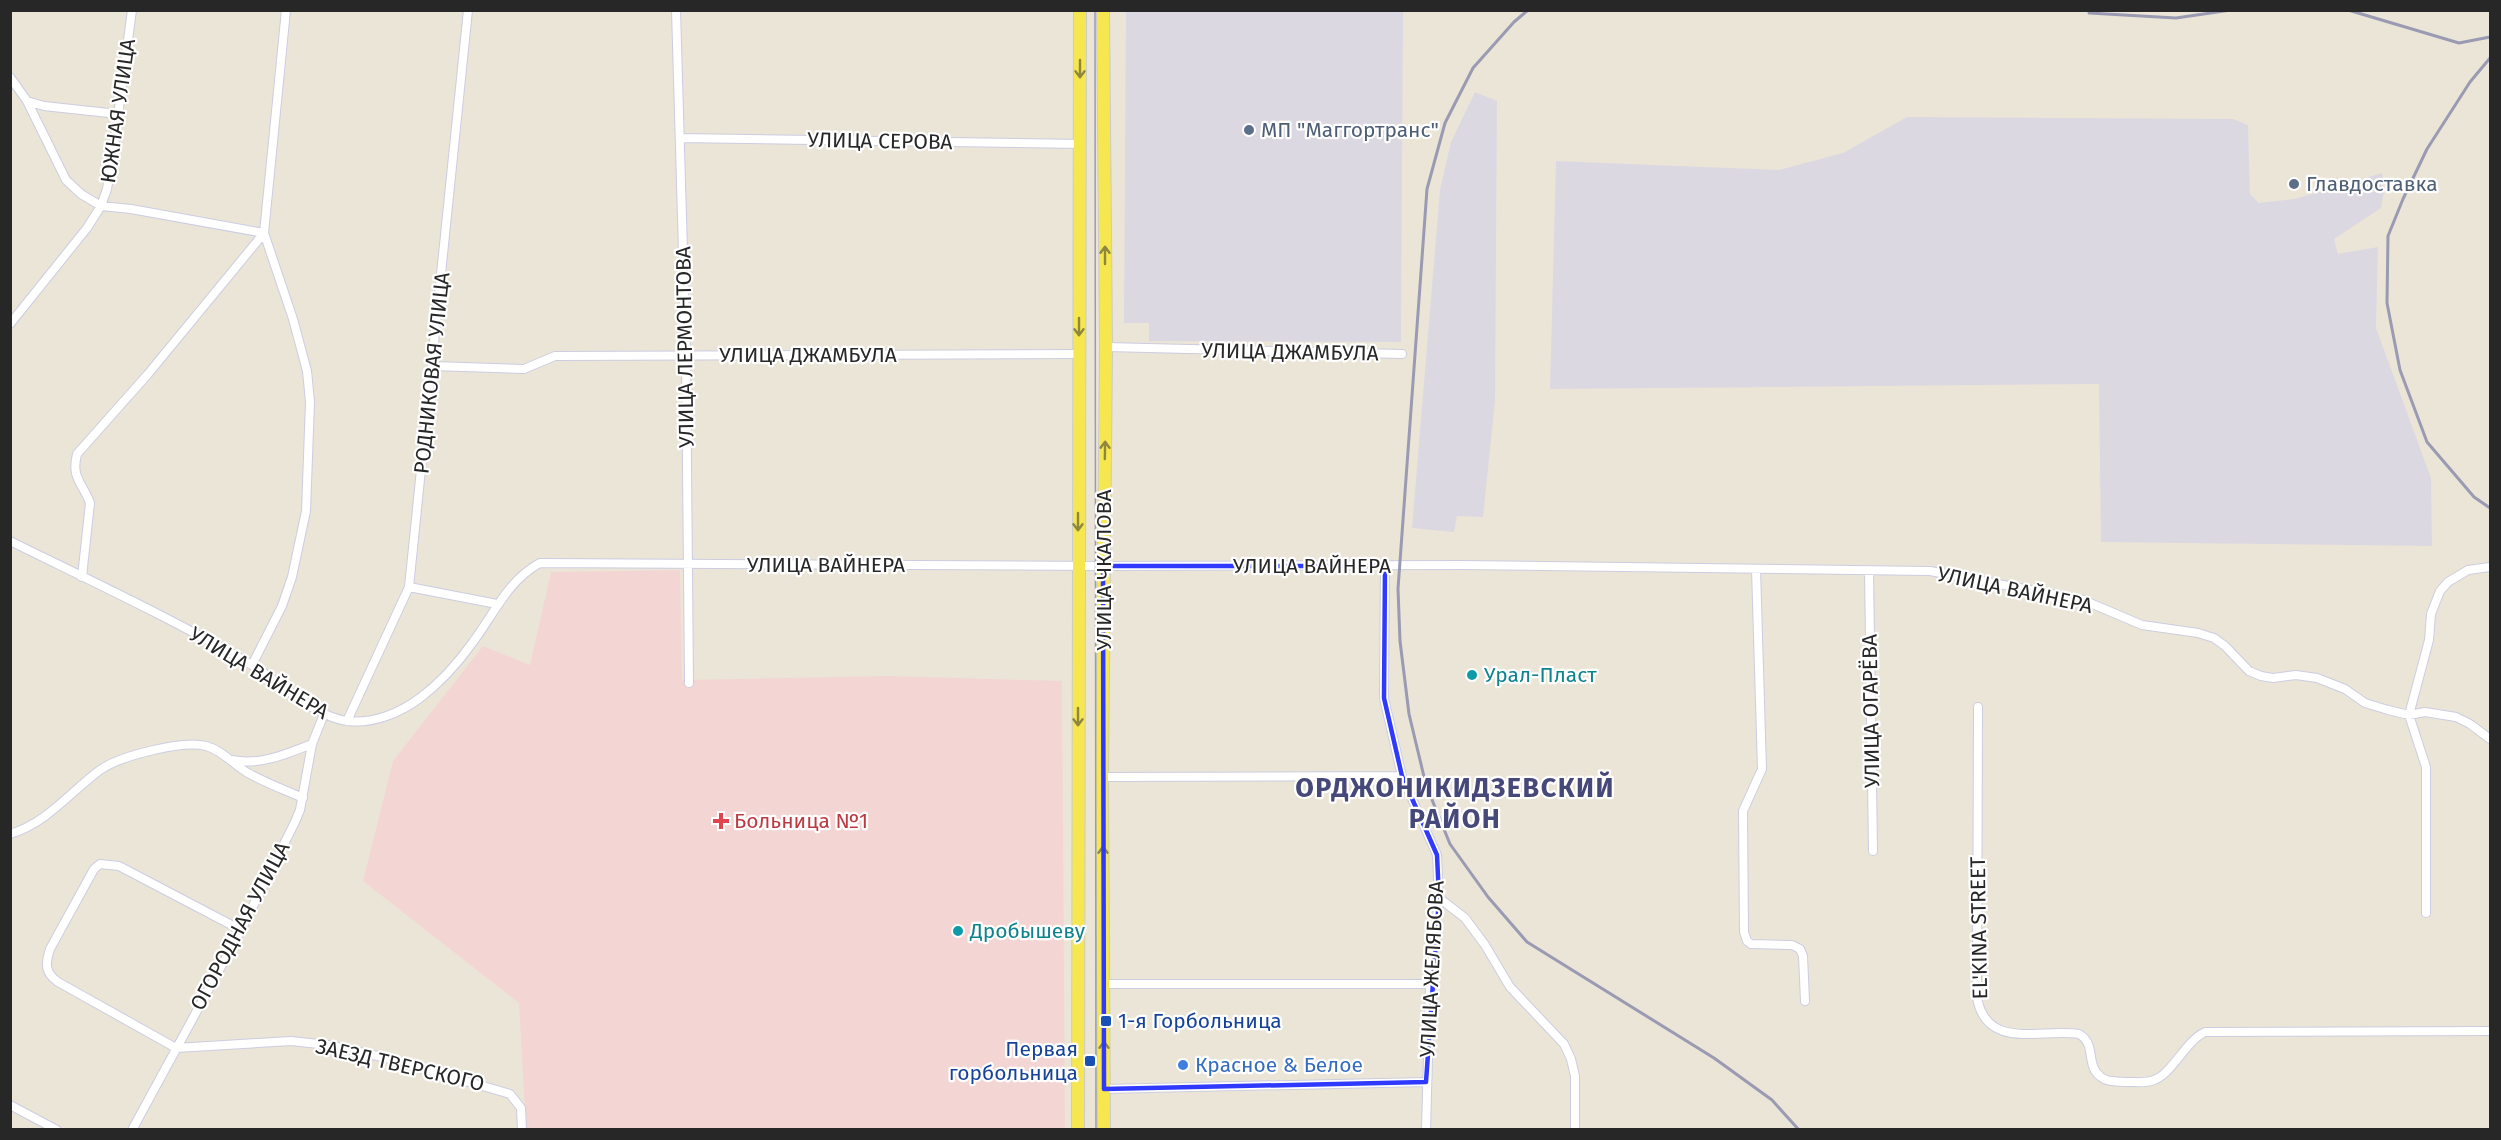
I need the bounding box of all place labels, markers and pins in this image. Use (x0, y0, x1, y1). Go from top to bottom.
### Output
place label: МП "Маггортранс" (1261, 117, 1439, 143)
marker: МП "Маггортранс" (1242, 123, 1256, 137)
place label: Главдоставка (2306, 171, 2438, 197)
marker: Главдоставка (2287, 177, 2301, 191)
place label: Урал-Пласт (1484, 662, 1597, 688)
marker: Урал-Пласт (1465, 668, 1479, 682)
place label: Больница №1 (734, 808, 868, 834)
marker: Больница №1 (712, 812, 730, 830)
place label: Дробышеву (969, 918, 1086, 944)
marker: Дробышеву (951, 924, 965, 938)
place label: 1-я Горбольница (1118, 1008, 1282, 1034)
marker: 1-я Горбольница (1099, 1014, 1113, 1028)
place label: Первая горбольница (949, 1036, 1078, 1086)
place label: Красное & Белое (1195, 1052, 1363, 1078)
marker: Первая горбольница (1083, 1054, 1097, 1068)
marker: Красное & Белое (1176, 1058, 1190, 1072)

